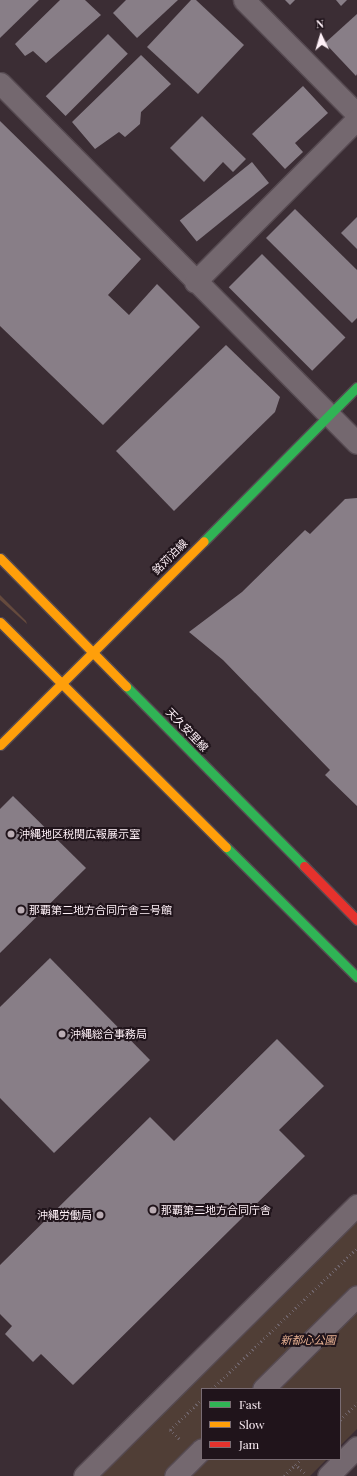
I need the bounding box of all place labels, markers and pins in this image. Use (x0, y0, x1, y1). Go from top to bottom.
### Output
place label: 沖縄地区税関広報展示室 (19, 827, 140, 841)
marker: 沖縄地区税関広報展示室 (6, 829, 16, 839)
place label: 那覇第二地方合同庁舎三号館 (29, 903, 172, 917)
marker: 那覇第二地方合同庁舎三号館 (16, 905, 26, 915)
place label: 沖縄総合事務局 (70, 1027, 147, 1041)
marker: 沖縄総合事務局 (57, 1029, 67, 1039)
place label: 那覇第二地方合同庁舎 (161, 1203, 271, 1217)
marker: 那覇第二地方合同庁舎 (148, 1205, 158, 1215)
place label: 沖縄労働局 (37, 1208, 92, 1222)
marker: 沖縄労働局 (95, 1210, 105, 1220)

